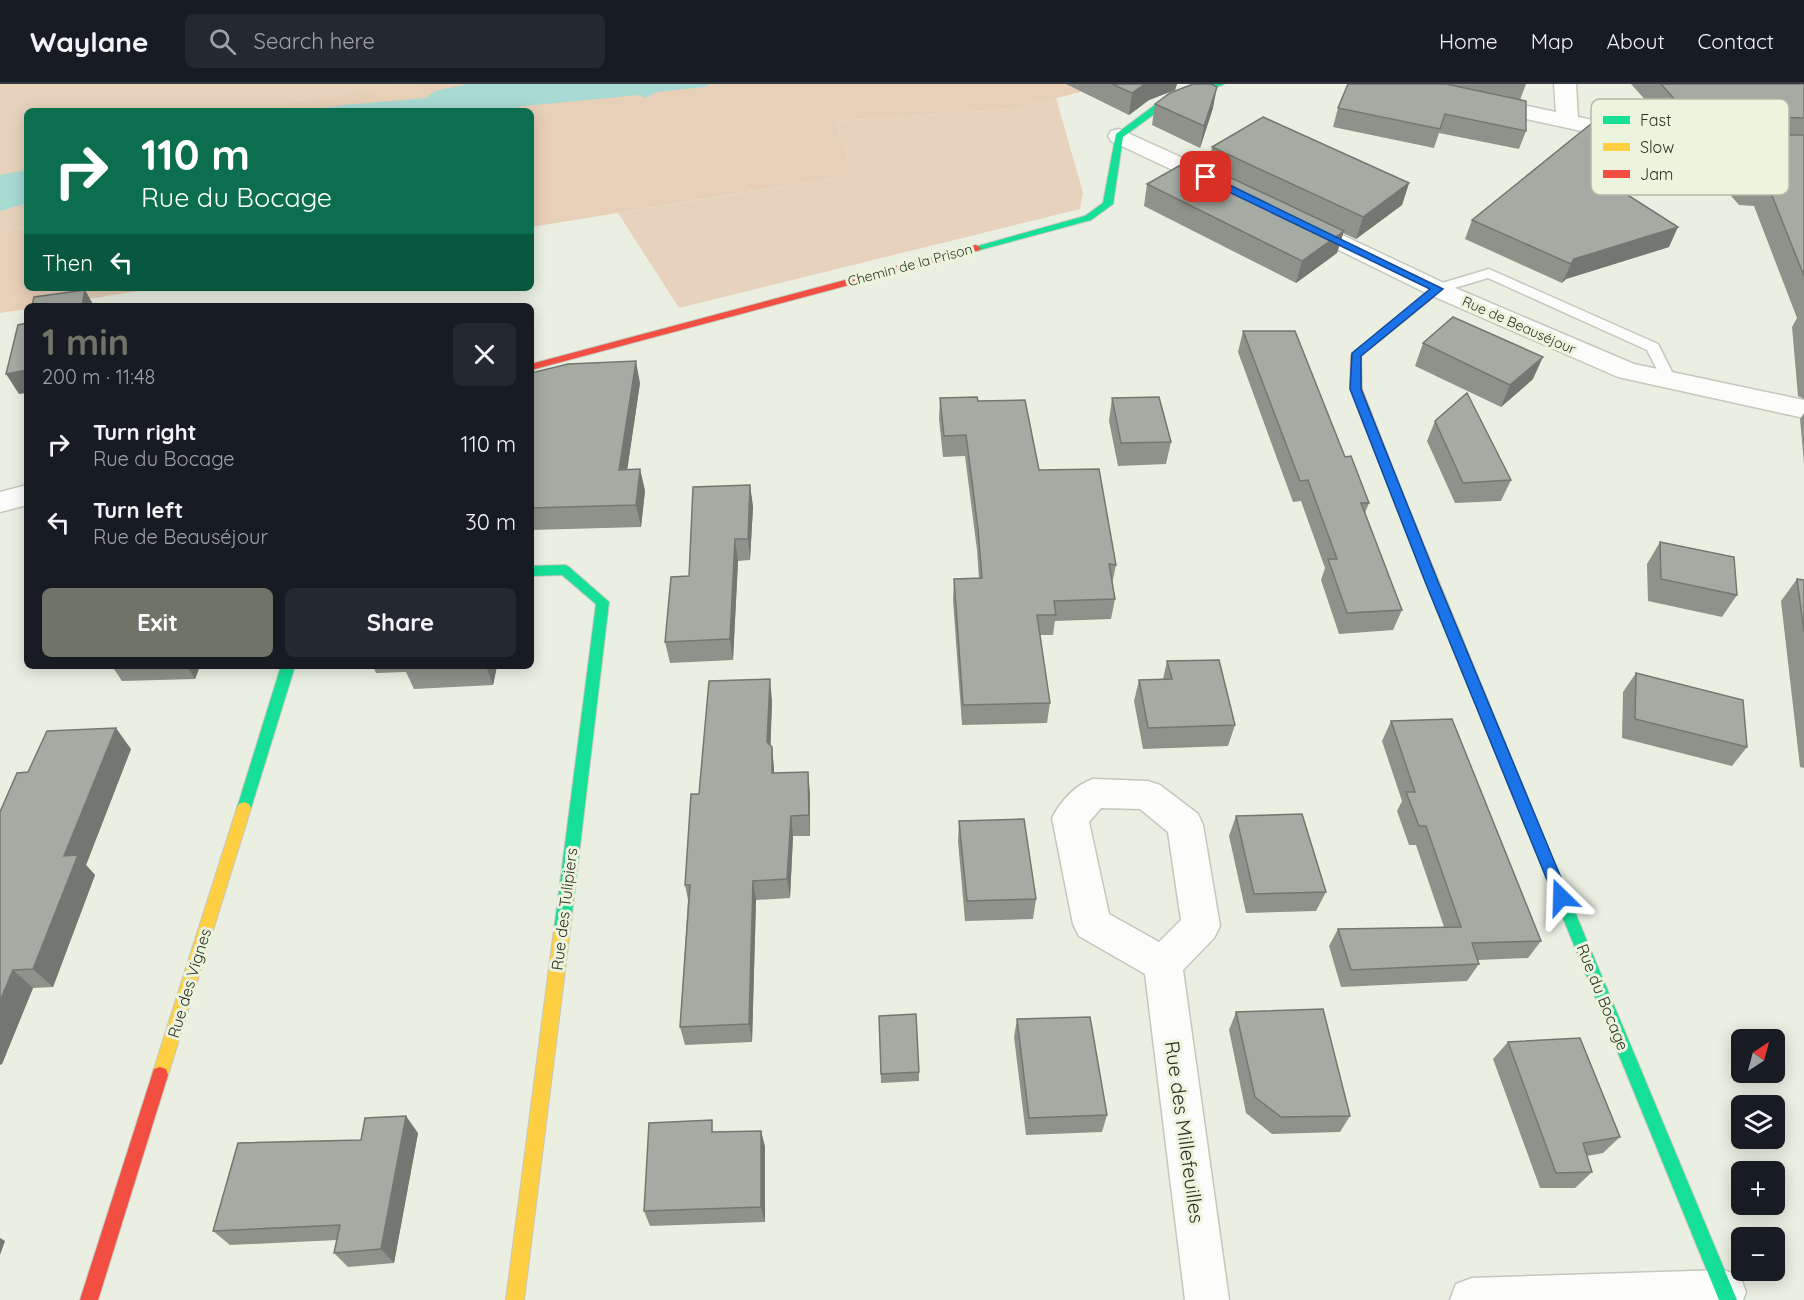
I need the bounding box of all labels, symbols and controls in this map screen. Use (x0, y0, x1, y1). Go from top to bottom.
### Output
search box (185, 14, 605, 68)
text: Waylane (30, 24, 149, 59)
icon: search (206, 25, 239, 58)
text: Search here (254, 27, 375, 55)
text: Home (1439, 28, 1498, 54)
text: Map (1531, 28, 1574, 54)
text: About (1607, 28, 1665, 54)
text: Contact (1698, 28, 1774, 54)
legend (1591, 99, 1789, 195)
text: Fast (1640, 110, 1671, 130)
text: 110 m (141, 128, 250, 181)
icon: right (42, 132, 120, 210)
text: Slow (1640, 137, 1674, 157)
pin (1180, 151, 1231, 202)
icon: arrive (1189, 160, 1222, 193)
text: Jam (1640, 164, 1673, 184)
text: Rue du Bocage (141, 180, 332, 214)
street label: Chemin de la Prison (846, 240, 974, 290)
icon: left (105, 246, 138, 279)
text: Then (42, 249, 93, 277)
street label: Rue de Beauséjour (1459, 292, 1579, 358)
text: 1 min (42, 319, 129, 364)
button: close (453, 323, 516, 386)
text: 200 m · 11:48 (42, 364, 155, 389)
text: Turn right (93, 418, 197, 446)
icon: right (42, 428, 75, 461)
text: 110 m (461, 430, 516, 458)
text: Rue du Bocage (93, 446, 235, 471)
text: Turn left (93, 496, 183, 524)
icon: left (42, 506, 75, 539)
text: 30 m (465, 508, 516, 536)
text: Rue de Beauséjour (93, 524, 268, 549)
button: Exit (42, 588, 273, 657)
button: Share (285, 588, 516, 657)
street label: Rue des Tulipiers (547, 847, 581, 971)
position arrow (1529, 865, 1593, 929)
street label: Rue des Vignes (163, 926, 215, 1040)
street label: Rue du Bocage (1573, 941, 1633, 1053)
north arrow (1731, 1029, 1785, 1083)
map controls (1731, 1029, 1785, 1281)
street label: Rue des Millefeuilles (1160, 1039, 1210, 1225)
button: layers (1731, 1095, 1785, 1149)
button: + (1731, 1161, 1785, 1215)
button: − (1731, 1227, 1785, 1281)

